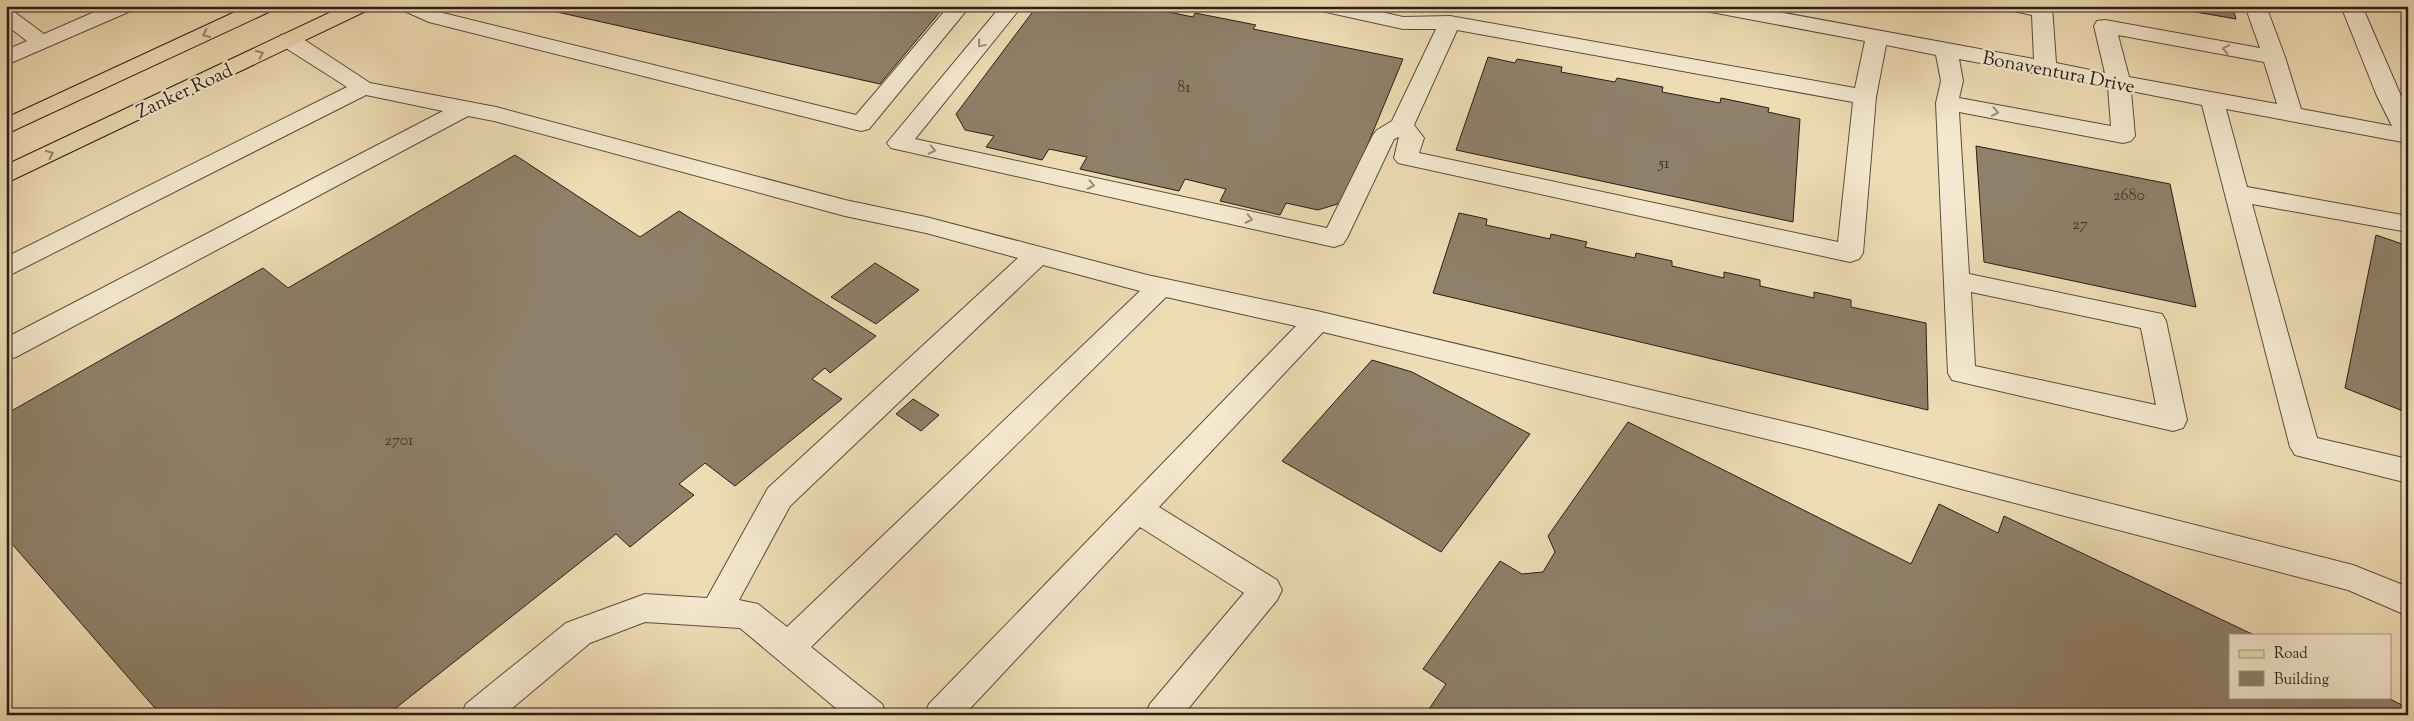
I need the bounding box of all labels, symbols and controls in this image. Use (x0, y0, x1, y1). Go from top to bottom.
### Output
one-way arrow (202, 28, 211, 38)
one-way arrow (978, 38, 987, 47)
one-way arrow (2222, 44, 2231, 54)
street label: Bonaventura Drive (1980, 45, 2137, 101)
one-way arrow (255, 50, 264, 60)
street label: Zanker Road (132, 58, 238, 126)
house number: 81 (1177, 77, 1191, 100)
one-way arrow (1990, 106, 1999, 117)
one-way arrow (928, 144, 936, 155)
one-way arrow (45, 149, 54, 160)
house number: 51 (1658, 153, 1670, 176)
one-way arrow (1086, 179, 1095, 190)
house number: 2680 (2113, 185, 2145, 208)
one-way arrow (1245, 214, 1254, 224)
house number: 27 (2072, 214, 2088, 237)
house number: 2701 (385, 430, 414, 453)
legend (2229, 634, 2392, 698)
text: Road (2274, 644, 2308, 665)
text: Building (2274, 670, 2329, 691)

